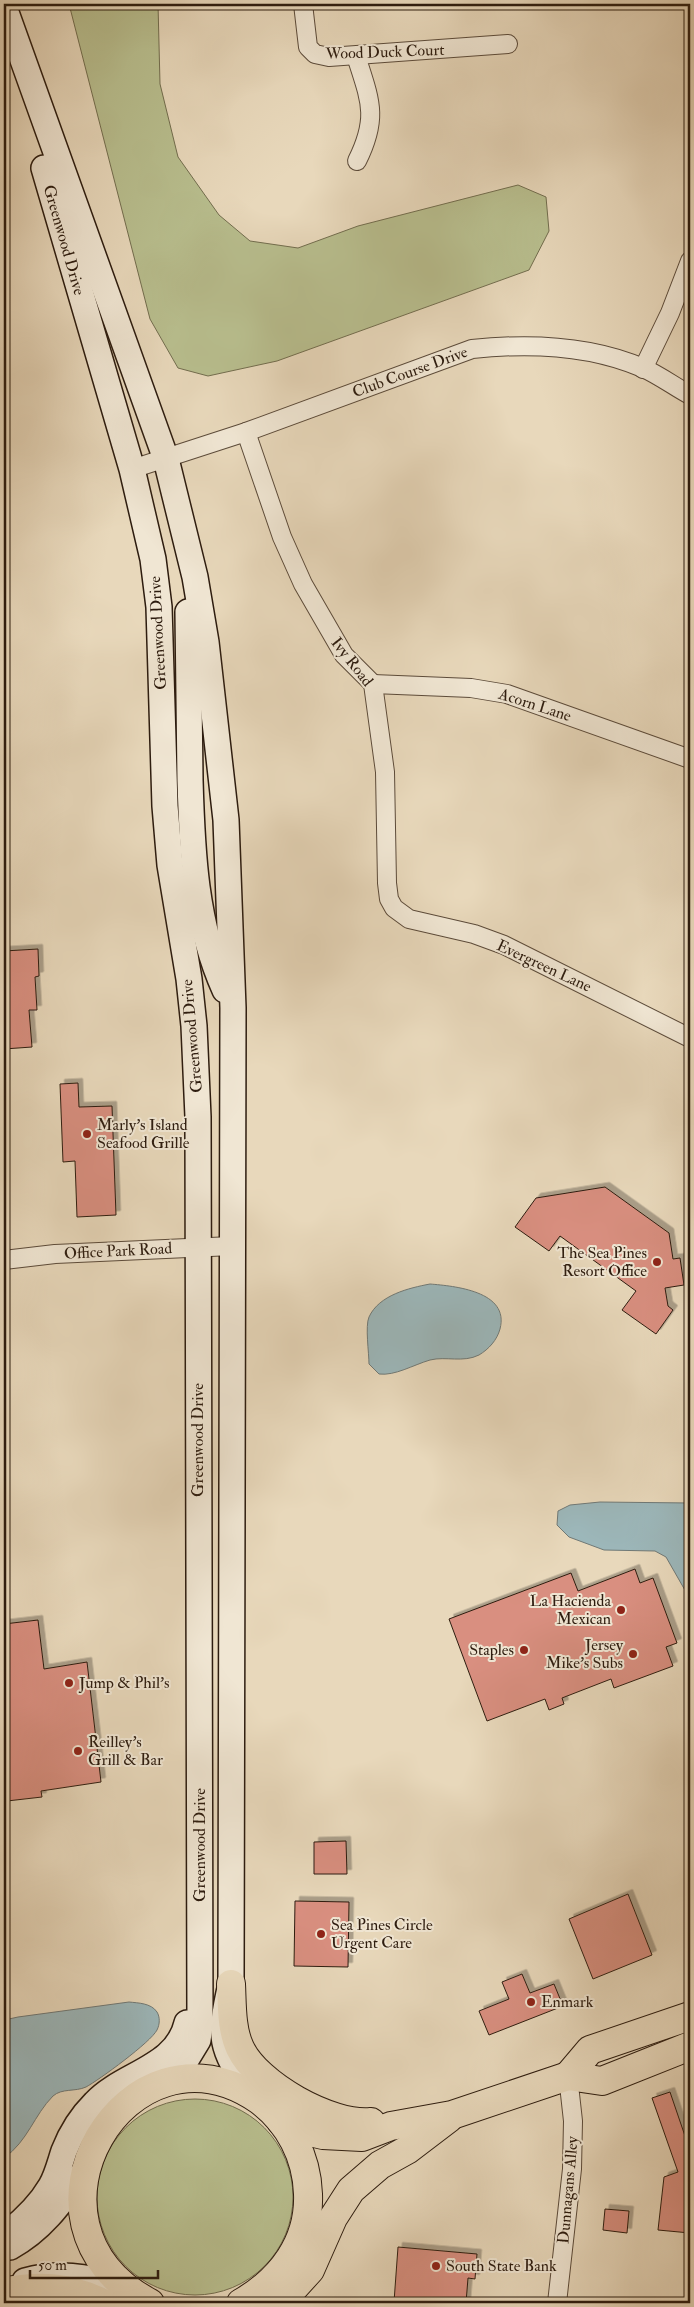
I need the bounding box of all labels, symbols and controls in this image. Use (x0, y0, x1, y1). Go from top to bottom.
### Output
street label: Wood Duck Court (324, 40, 445, 64)
street label: Greenwood Drive (39, 183, 89, 298)
street label: Club Course Drive (350, 342, 471, 402)
street label: Greenwood Drive (145, 575, 171, 690)
street label: Ivy Road (327, 633, 378, 691)
street label: Acorn Lane (495, 684, 574, 726)
street label: Evergreen Lane (493, 935, 595, 997)
street label: Greenwood Drive (177, 978, 207, 1094)
place label: Marly's Island Seafood Grille (97, 1115, 190, 1153)
marker: Marly's Island Seafood Grille (81, 1128, 93, 1140)
street label: Office Park Road (63, 1238, 173, 1264)
place label: The Sea Pines Resort Office (557, 1243, 647, 1281)
marker: The Sea Pines Resort Office (651, 1256, 663, 1268)
street label: Greenwood Drive (188, 1383, 208, 1497)
place label: La Hacienda Mexican (530, 1591, 611, 1629)
marker: La Hacienda Mexican (615, 1604, 627, 1616)
place label: Jersey Mike's Subs (546, 1635, 624, 1673)
place label: Staples (469, 1640, 514, 1661)
marker: Staples (518, 1644, 530, 1656)
marker: Jersey Mike's Subs (627, 1648, 639, 1660)
place label: Jump & Phil's (78, 1673, 169, 1694)
marker: Jump & Phil's (63, 1677, 75, 1689)
place label: Reilley's Grill & Bar (88, 1732, 163, 1770)
marker: Reilley's Grill & Bar (72, 1745, 84, 1757)
street label: Greenwood Drive (190, 1788, 210, 1902)
place label: Sea Pines Circle Urgent Care (331, 1915, 433, 1953)
marker: Sea Pines Circle Urgent Care (315, 1928, 327, 1940)
place label: Enmark (541, 1992, 594, 2012)
marker: Enmark (525, 1996, 537, 2008)
street label: Dunnagans Alley (553, 2134, 583, 2245)
scale bar (30, 2247, 158, 2279)
text: 50 m (38, 2256, 67, 2275)
place label: South State Bank (446, 2256, 557, 2276)
marker: South State Bank (430, 2260, 442, 2272)

